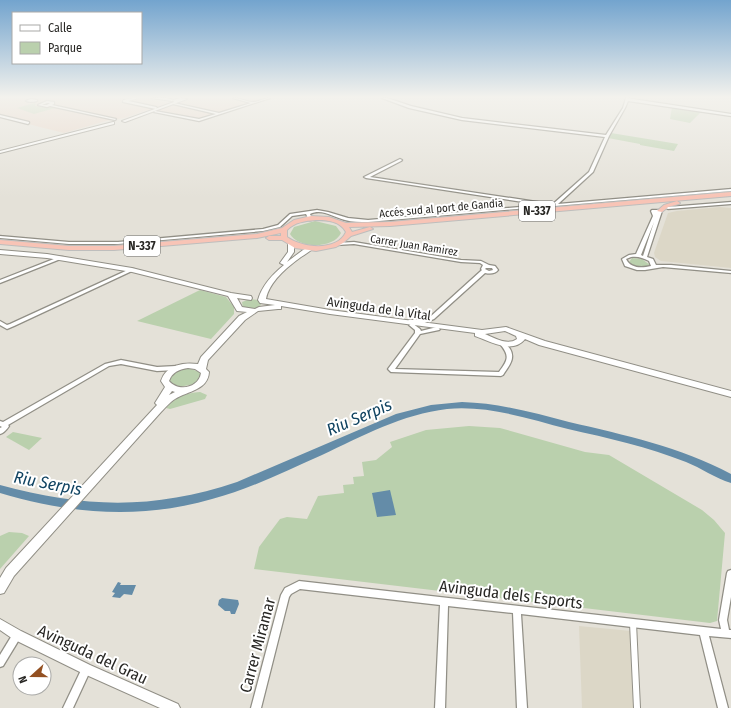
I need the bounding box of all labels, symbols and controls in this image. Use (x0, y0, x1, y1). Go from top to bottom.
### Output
legend (12, 12, 142, 64)
text: Calle (48, 21, 72, 35)
text: Parque (48, 41, 82, 55)
street label: Accés sud al port de Gandia (379, 197, 504, 220)
road number: N-337 (519, 201, 555, 221)
street label: Carrer Juan Ramirez (369, 232, 459, 259)
road number: N-337 (124, 236, 160, 256)
street label: Avinguda de la Vital (326, 294, 432, 323)
water label: Riu Serpis (323, 394, 395, 441)
water label: Riu Serpis (12, 467, 84, 500)
street label: Avinguda dels Esports (438, 576, 584, 613)
street label: Carrer Miramar (236, 595, 279, 695)
street label: Avinguda del Grau (35, 621, 151, 688)
north arrow (12, 656, 52, 696)
text: N (16, 674, 30, 685)

